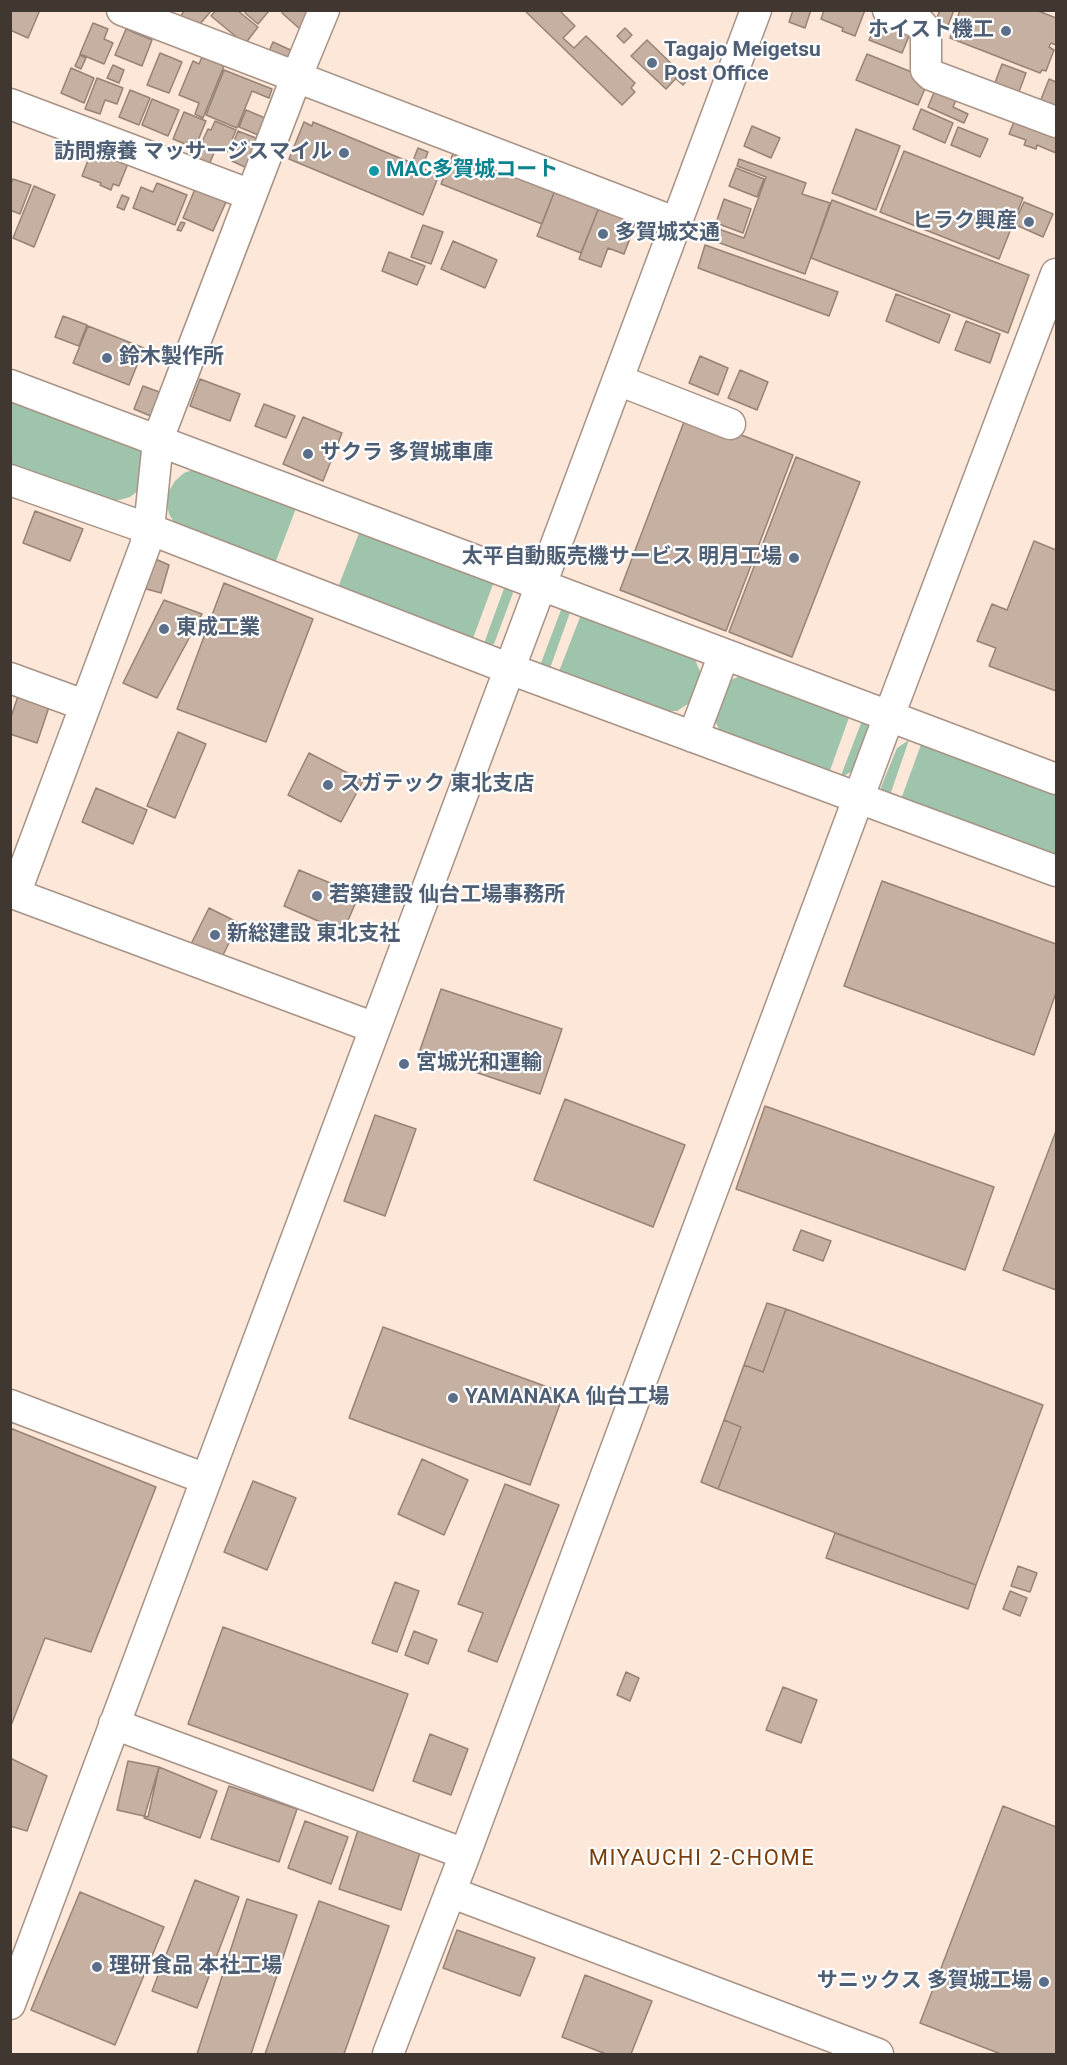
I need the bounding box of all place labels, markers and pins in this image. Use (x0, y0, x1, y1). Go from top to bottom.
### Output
place label: ホイスト機工 (868, 18, 994, 44)
marker: ホイスト機工 (999, 24, 1013, 38)
place label: Tagajo Meigetsu Post Office (664, 38, 821, 88)
marker: Tagajo Meigetsu Post Office (645, 56, 659, 70)
place label: 訪問療養 マッサージスマイル (54, 140, 332, 166)
marker: 訪問療養 マッサージスマイル (337, 146, 351, 160)
place label: MAC多賀城コート (386, 158, 558, 184)
marker: MAC多賀城コート (367, 164, 381, 178)
place label: ヒラク興産 (912, 209, 1017, 235)
marker: ヒラク興産 (1022, 215, 1036, 229)
place label: 多賀城交通 (615, 221, 720, 247)
marker: 多賀城交通 (596, 227, 610, 241)
place label: 鈴木製作所 (119, 345, 224, 371)
marker: 鈴木製作所 (100, 351, 114, 365)
place label: サクラ 多賀城車庫 (320, 441, 493, 467)
marker: サクラ 多賀城車庫 (301, 447, 315, 461)
place label: 太平自動販売機サービス 明月工場 (462, 545, 782, 571)
marker: 太平自動販売機サービス 明月工場 (787, 551, 801, 565)
place label: 東成工業 (176, 616, 260, 642)
marker: 東成工業 (157, 622, 171, 636)
place label: スガテック 東北支店 (340, 772, 534, 798)
marker: スガテック 東北支店 (321, 778, 335, 792)
place label: 若築建設 仙台工場事務所 (329, 883, 565, 909)
marker: 若築建設 仙台工場事務所 (310, 889, 324, 903)
place label: 新総建設 東北支社 (227, 922, 400, 948)
marker: 新総建設 東北支社 (208, 928, 222, 942)
place label: 宮城光和運輸 (416, 1051, 542, 1077)
marker: 宮城光和運輸 (397, 1057, 411, 1071)
place label: YAMANAKA 仙台工場 (465, 1385, 669, 1411)
marker: YAMANAKA 仙台工場 (446, 1391, 460, 1405)
place label: 理研食品 本社工場 (109, 1954, 282, 1980)
marker: 理研食品 本社工場 (90, 1960, 104, 1974)
place label: サニックス 多賀城工場 (817, 1969, 1032, 1995)
marker: サニックス 多賀城工場 (1037, 1975, 1051, 1989)

